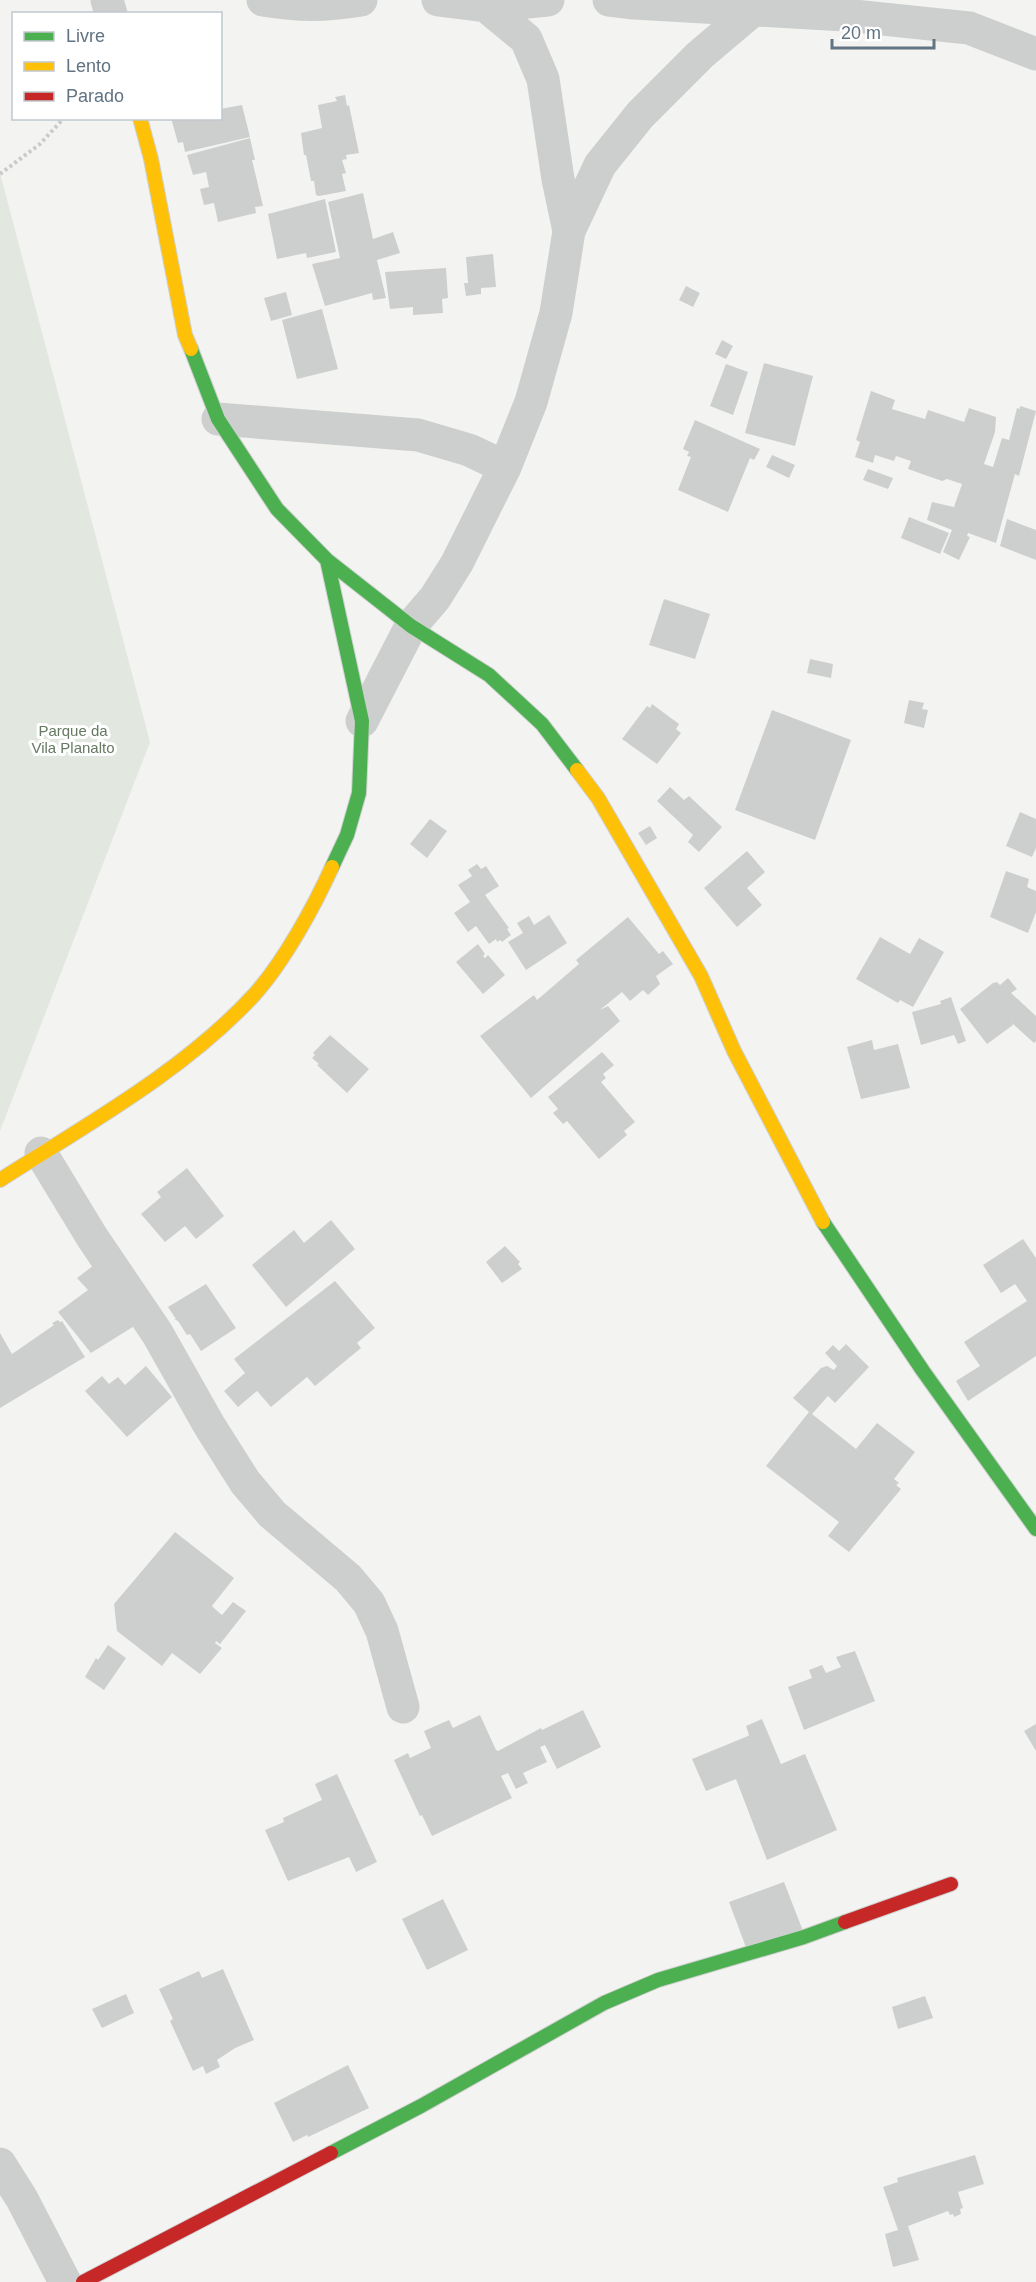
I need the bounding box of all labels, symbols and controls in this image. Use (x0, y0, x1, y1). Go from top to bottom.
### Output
legend (12, 12, 222, 120)
scale bar (832, 12, 934, 50)
text: 20 m (841, 23, 881, 43)
text: Livre (66, 26, 105, 46)
text: Lento (66, 56, 111, 76)
text: Parado (66, 86, 124, 106)
park label: Parque da Vila Planalto (31, 722, 115, 756)

